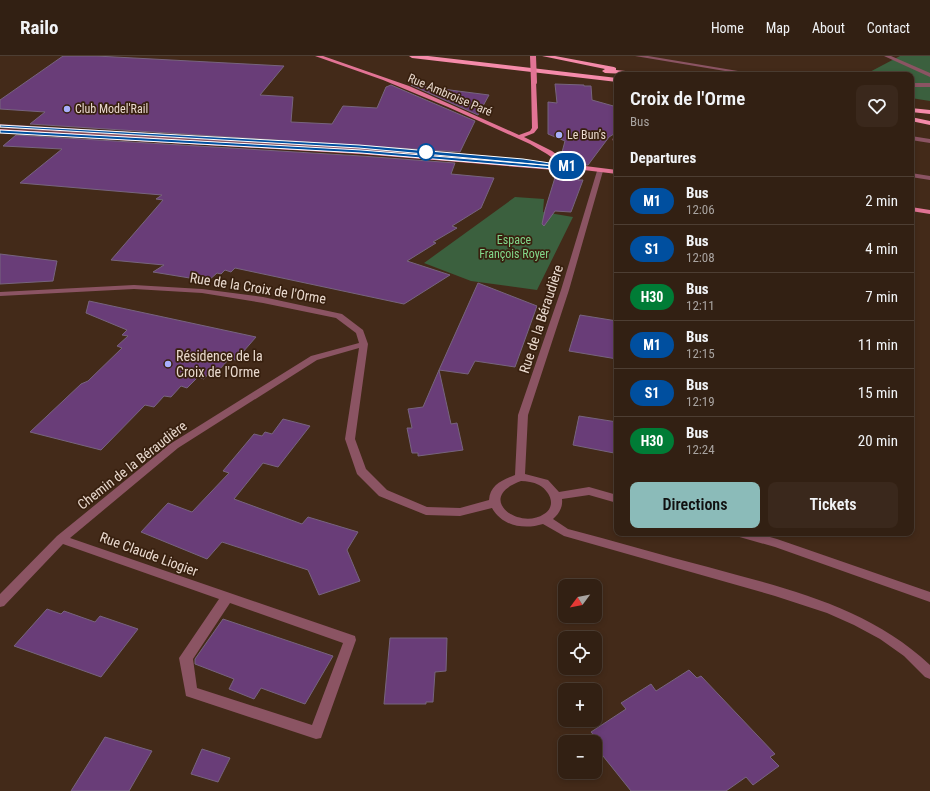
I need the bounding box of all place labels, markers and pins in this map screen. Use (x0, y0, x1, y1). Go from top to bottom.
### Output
place label: Club Model'Rail (75, 102, 148, 116)
marker: Club Model'Rail (62, 104, 72, 114)
place label: Le Bun’s (567, 128, 606, 142)
marker: Le Bun’s (554, 130, 564, 140)
unlabelled marker (417, 143, 435, 161)
place label: Résidence de la Croix de l'Orme (176, 348, 263, 380)
marker: Résidence de la Croix de l'Orme (163, 359, 173, 369)

